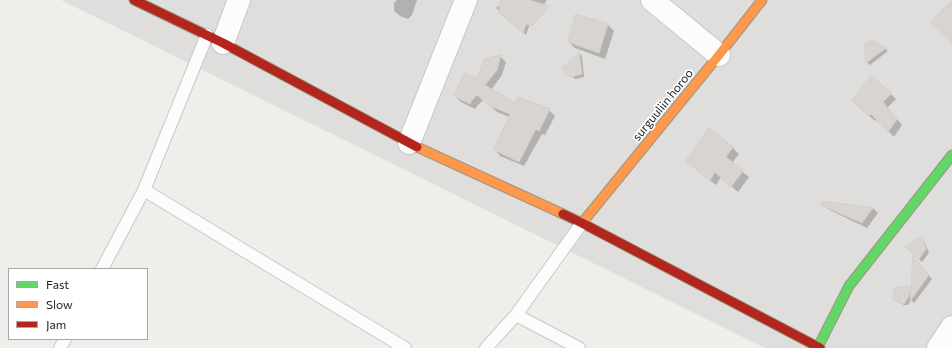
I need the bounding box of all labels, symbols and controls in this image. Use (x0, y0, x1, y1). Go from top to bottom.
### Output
street label: surguuliin horoo (630, 66, 696, 144)
legend (8, 268, 148, 340)
text: Fast (46, 277, 69, 291)
text: Slow (46, 297, 73, 311)
text: Jam (46, 317, 66, 331)

